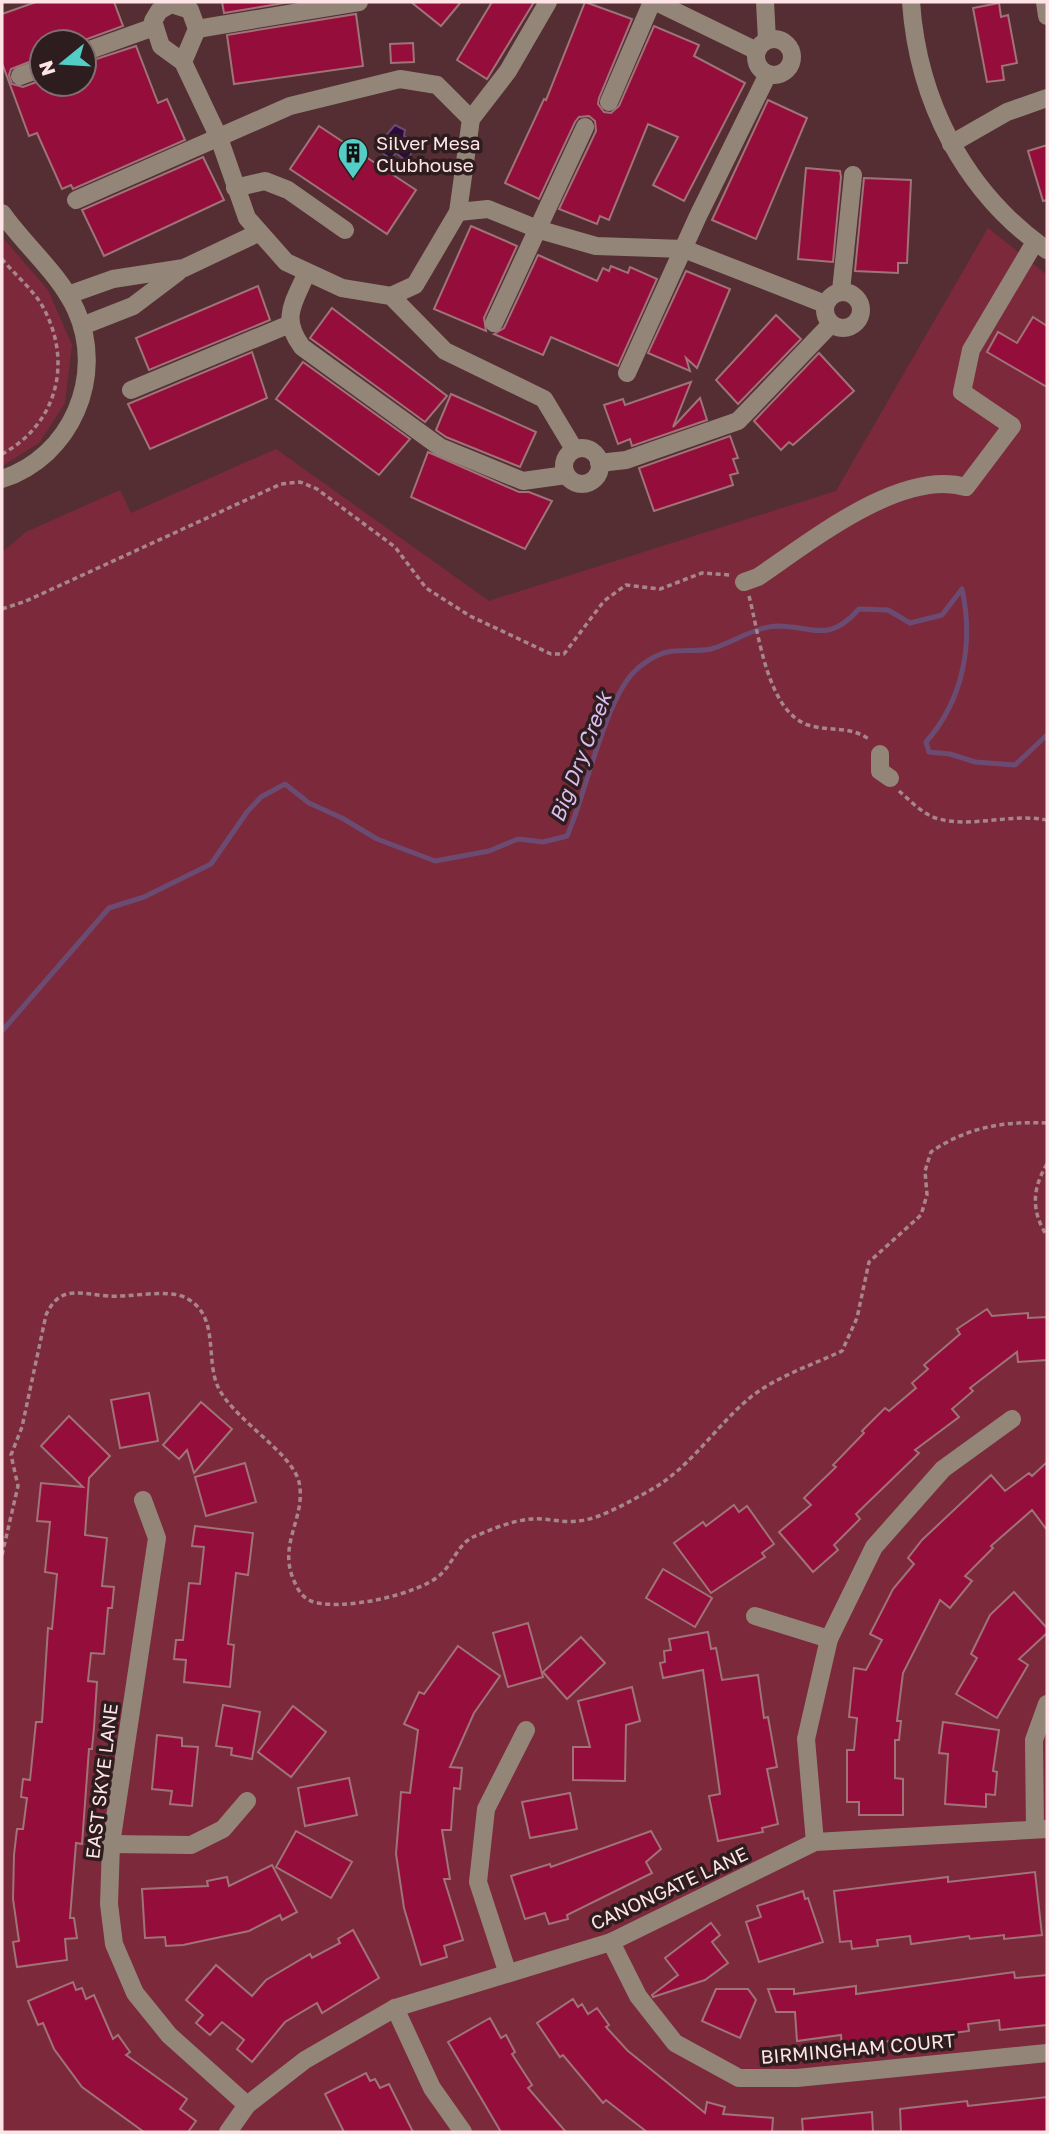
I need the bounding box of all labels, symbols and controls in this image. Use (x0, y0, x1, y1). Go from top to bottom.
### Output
north arrow (28, 28, 98, 98)
text: N (33, 58, 60, 79)
place label: Silver Mesa Clubhouse (376, 131, 481, 176)
building icon: Silver Mesa Clubhouse (336, 136, 370, 180)
water label: Big Dry Creek (543, 686, 617, 826)
street label: EAST SKYE LANE (80, 1702, 122, 1860)
street label: CANONGATE LANE (587, 1842, 751, 1934)
street label: BIRMINGHAM COURT (760, 2028, 957, 2068)

